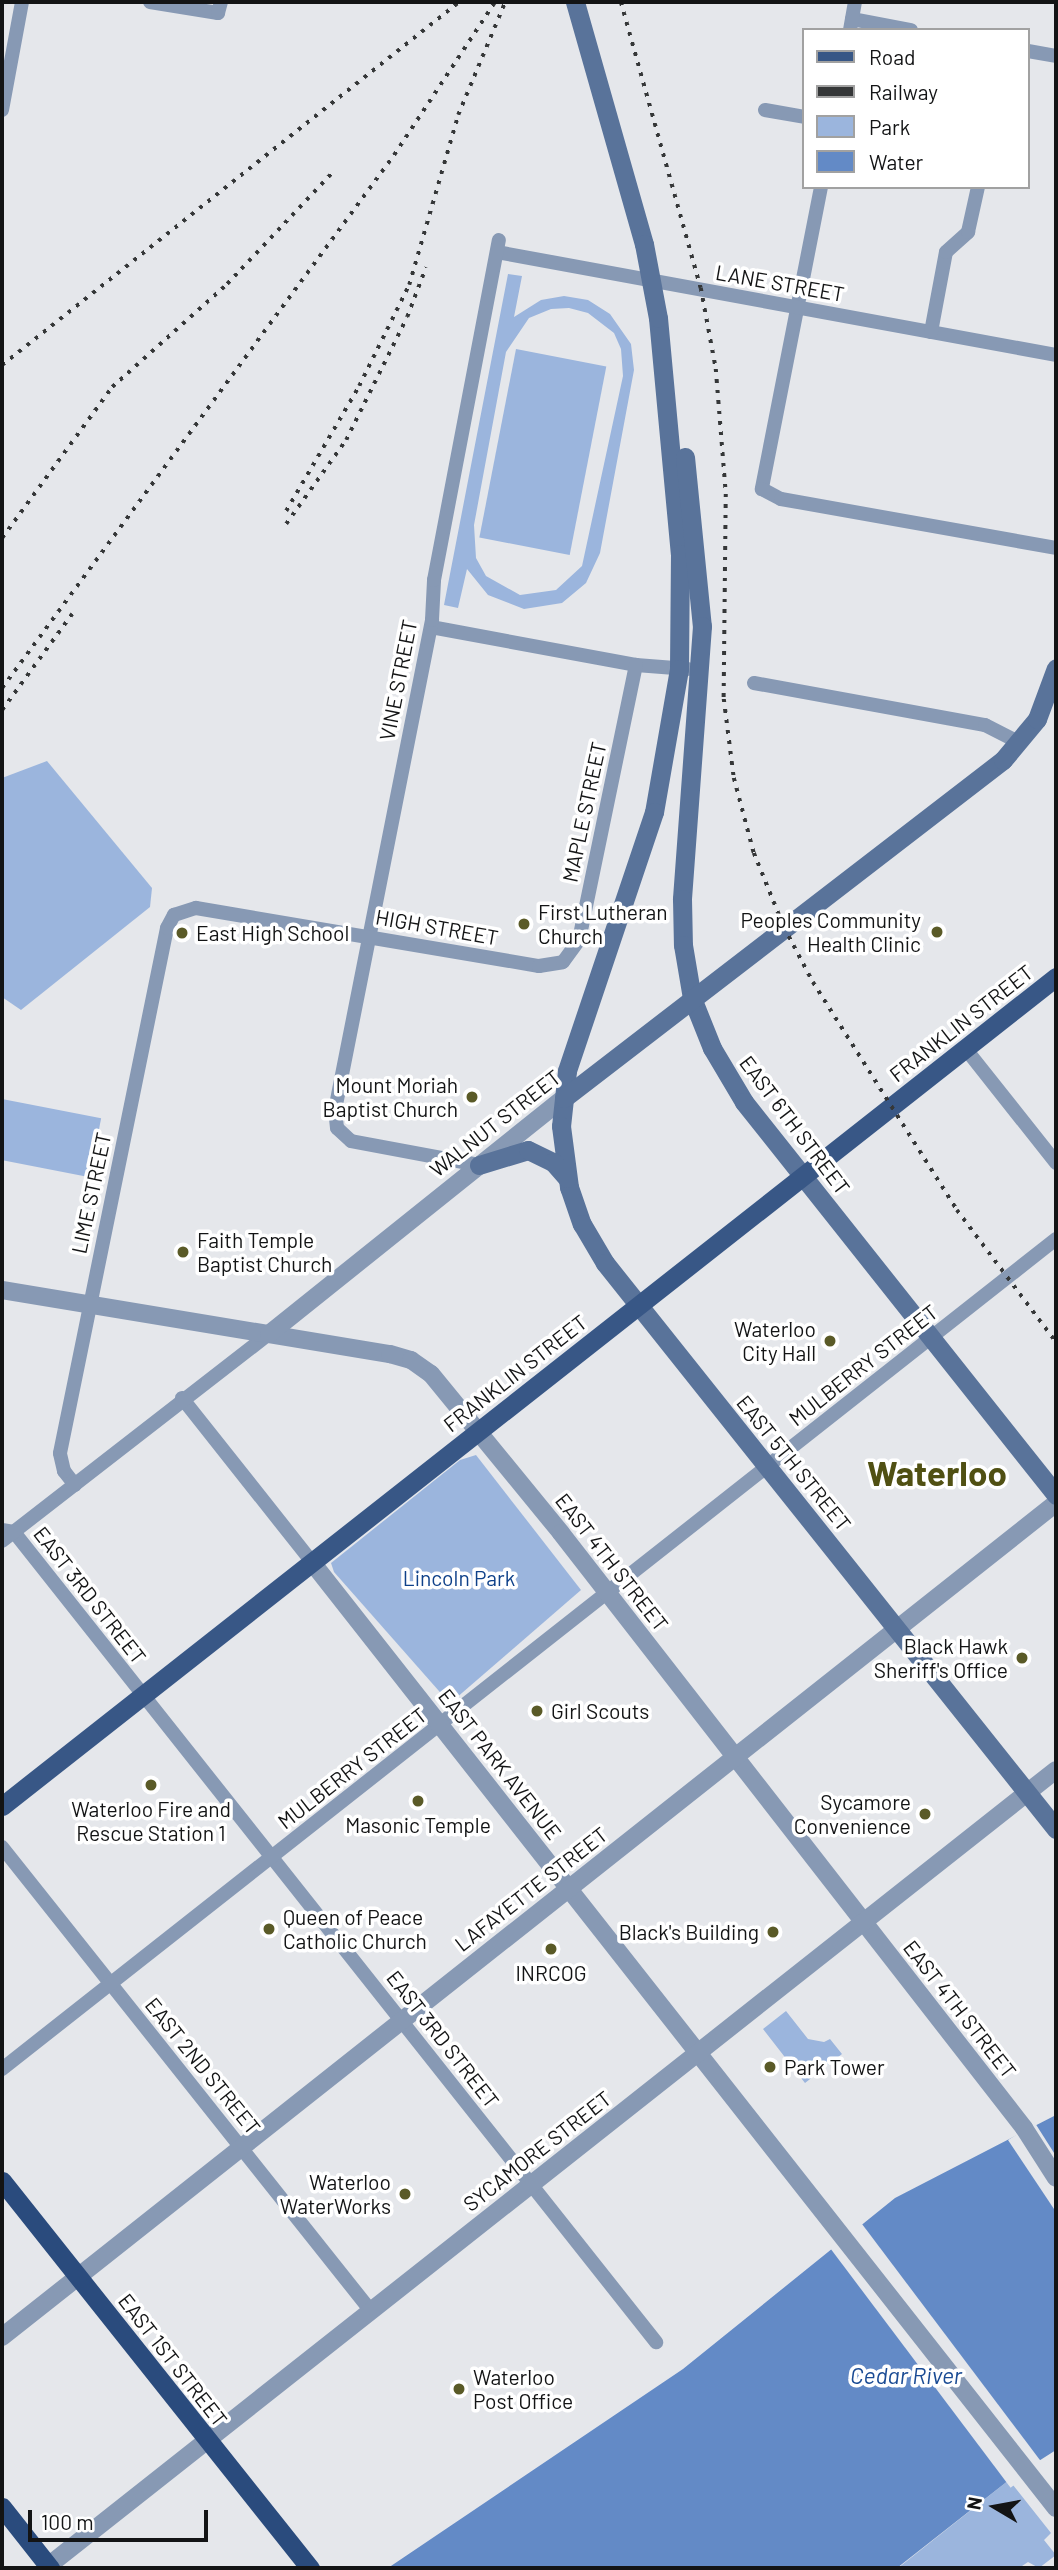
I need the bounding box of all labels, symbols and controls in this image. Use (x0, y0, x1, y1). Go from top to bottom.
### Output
legend (802, 28, 1030, 189)
text: Road (869, 44, 915, 69)
text: Railway (869, 79, 938, 104)
text: Park (869, 114, 910, 139)
text: Water (869, 149, 923, 174)
street label: LANE STREET (714, 259, 846, 307)
street label: VINE STREET (374, 617, 422, 743)
street label: MAPLE STREET (557, 739, 611, 885)
place label: First Lutheran Church (538, 899, 668, 949)
street label: HIGH STREET (374, 904, 500, 950)
place label: Peoples Community Health Clinic (740, 907, 921, 957)
marker: First Lutheran Church (516, 916, 532, 932)
place label: East High School (196, 920, 349, 946)
marker: Peoples Community Health Clinic (927, 922, 947, 942)
marker: East High School (174, 925, 190, 941)
street label: FRANKLIN STREET (884, 959, 1038, 1087)
street label: EAST 6TH STREET (735, 1051, 855, 1199)
street label: WALNUT STREET (425, 1064, 565, 1182)
place label: Mount Moriah Baptist Church (323, 1072, 458, 1122)
marker: Mount Moriah Baptist Church (464, 1089, 480, 1105)
street label: LIME STREET (66, 1130, 116, 1256)
place label: Faith Temple Baptist Church (197, 1227, 332, 1277)
marker: Faith Temple Baptist Church (175, 1244, 191, 1260)
street label: MULBERRY STREET (784, 1299, 942, 1431)
street label: FRANKLIN STREET (438, 1309, 592, 1437)
place label: Waterloo City Hall (734, 1316, 816, 1366)
marker: Waterloo City Hall (822, 1333, 838, 1349)
street label: EAST 5TH STREET (732, 1390, 856, 1536)
district label: Waterloo (867, 1451, 1007, 1493)
street label: EAST 4TH STREET (550, 1488, 674, 1636)
street label: EAST 3RD STREET (29, 1521, 151, 1669)
park label: Lincoln Park (403, 1565, 515, 1591)
place label: Black Hawk Sheriff's Office (874, 1633, 1008, 1683)
marker: Black Hawk Sheriff's Office (1014, 1650, 1030, 1666)
street label: EAST PARK AVENUE (433, 1684, 567, 1844)
place label: Girl Scouts (551, 1698, 649, 1724)
street label: MULBERRY STREET (273, 1702, 431, 1834)
marker: Girl Scouts (529, 1703, 545, 1719)
marker: Waterloo Fire and Rescue Station 1 (143, 1777, 159, 1793)
place label: Sycamore Convenience (794, 1789, 911, 1839)
marker: Masonic Temple (410, 1793, 426, 1809)
place label: Waterloo Fire and Rescue Station 1 (71, 1796, 231, 1846)
marker: Sycamore Convenience (917, 1806, 933, 1822)
place label: Masonic Temple (345, 1812, 491, 1838)
street label: LAFAYETTE STREET (450, 1822, 612, 1956)
place label: Queen of Peace Catholic Church (283, 1904, 427, 1954)
place label: Black's Building (619, 1919, 759, 1945)
marker: Queen of Peace Catholic Church (261, 1921, 277, 1937)
marker: Black's Building (765, 1924, 781, 1940)
street label: EAST 4TH STREET (898, 1935, 1022, 2083)
marker: INRCOG (543, 1941, 559, 1957)
place label: INRCOG (515, 1960, 587, 1986)
street label: EAST 3RD STREET (382, 1965, 504, 2113)
street label: EAST 2ND STREET (140, 1992, 266, 2140)
place label: Park Tower (784, 2054, 885, 2080)
marker: Park Tower (762, 2059, 778, 2075)
street label: SYCAMORE STREET (458, 2085, 616, 2217)
place label: Waterloo WaterWorks (280, 2169, 391, 2219)
marker: Waterloo WaterWorks (397, 2186, 413, 2202)
street label: EAST 1ST STREET (113, 2288, 233, 2432)
water label: Cedar River (850, 2361, 962, 2389)
place label: Waterloo Post Office (473, 2364, 573, 2414)
marker: Waterloo Post Office (451, 2381, 467, 2397)
north arrow (960, 2472, 1030, 2542)
text: N (961, 2495, 986, 2511)
scale bar (32, 2496, 212, 2540)
text: 100 m (41, 2509, 94, 2534)

